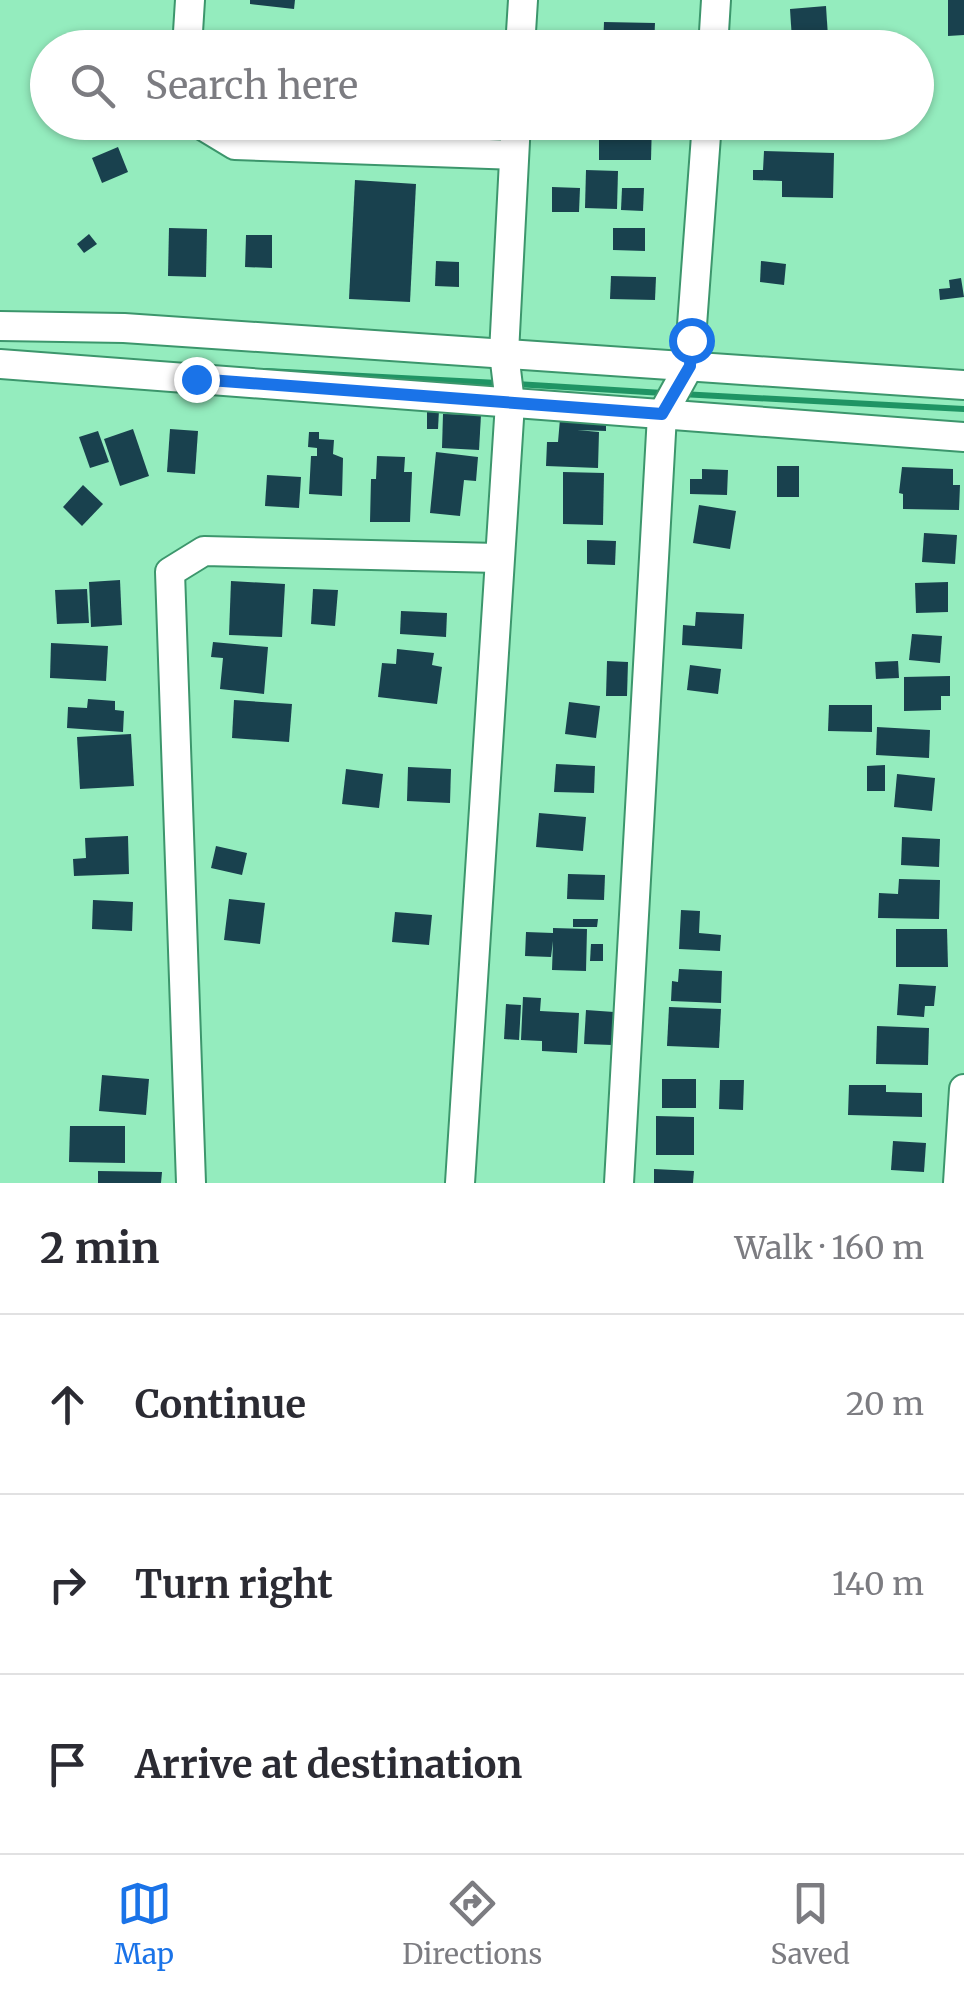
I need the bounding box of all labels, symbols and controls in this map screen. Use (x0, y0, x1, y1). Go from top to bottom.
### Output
search box (30, 30, 934, 140)
icon: search (65, 58, 120, 113)
text: Search here (145, 62, 358, 109)
route start (669, 318, 715, 364)
route end (174, 357, 220, 403)
text: 2 min (40, 1222, 160, 1274)
text: Walk · 160 m (735, 1228, 924, 1268)
icon: ahead (40, 1377, 95, 1432)
text: Continue (135, 1381, 306, 1428)
text: 20 m (846, 1384, 924, 1424)
icon: right (40, 1557, 95, 1612)
text: Turn right (135, 1561, 333, 1608)
text: 140 m (832, 1564, 924, 1604)
icon: arrive (40, 1737, 95, 1792)
text: Arrive at destination (135, 1741, 522, 1788)
tab: Map (114, 1876, 174, 1972)
tab: Directions (402, 1876, 542, 1972)
tab: Saved (770, 1876, 850, 1972)

